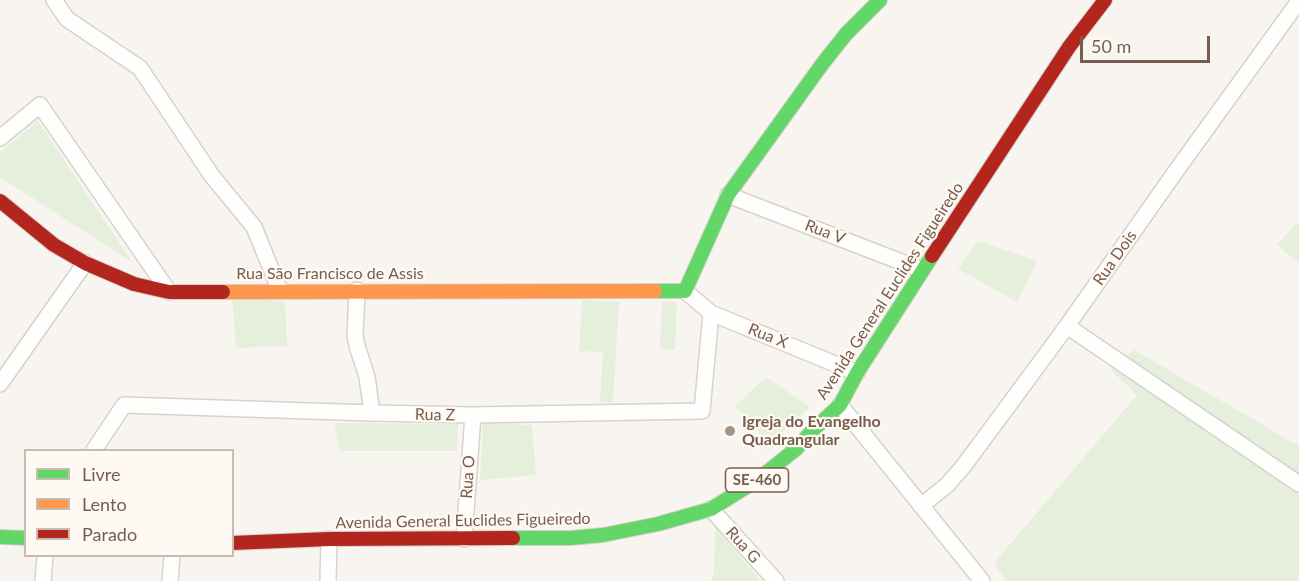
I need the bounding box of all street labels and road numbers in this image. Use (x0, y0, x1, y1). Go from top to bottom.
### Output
street label: Avenida General Euclides Figueiredo (812, 179, 968, 403)
street label: Rua V (802, 216, 848, 248)
street label: Rua Dois (1089, 227, 1141, 289)
street label: Rua São Francisco de Assis (236, 264, 424, 284)
street label: Rua X (745, 319, 791, 353)
street label: Rua Z (415, 405, 455, 425)
street label: Rua O (457, 455, 479, 499)
road number: SE-460 (726, 468, 789, 492)
street label: Avenida General Euclides Figueiredo (335, 509, 591, 533)
street label: Rua G (722, 523, 764, 567)

